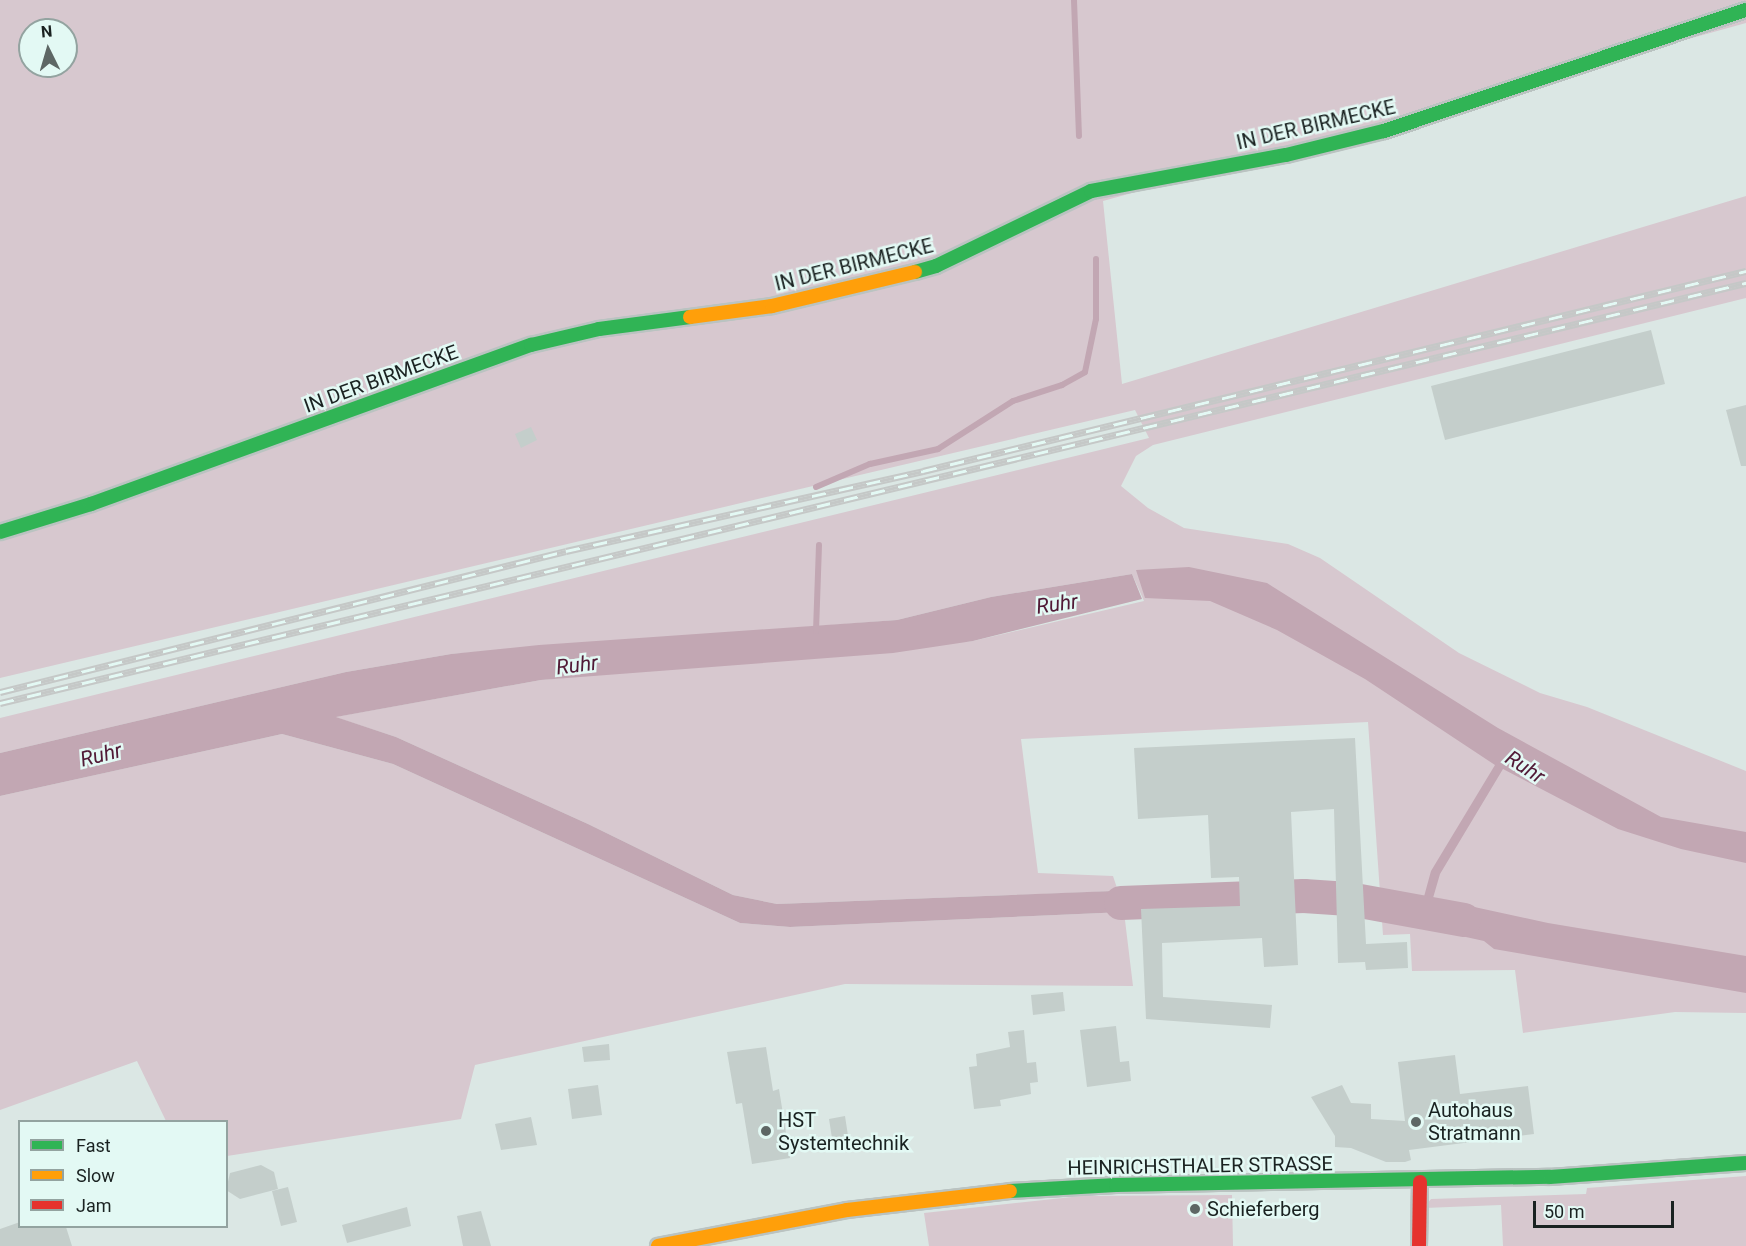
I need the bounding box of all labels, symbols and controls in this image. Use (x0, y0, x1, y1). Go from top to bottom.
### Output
north arrow (18, 18, 78, 78)
text: N (40, 22, 53, 42)
street label: IN DER BIRMECKE (1234, 95, 1398, 155)
street label: IN DER BIRMECKE (772, 234, 936, 296)
street label: IN DER BIRMECKE (301, 340, 461, 418)
water label: Ruhr (1035, 589, 1079, 619)
water label: Ruhr (555, 650, 599, 680)
water label: Ruhr (78, 738, 124, 772)
water label: Ruhr (1501, 745, 1549, 789)
place label: Autohaus Stratmann (1428, 1098, 1521, 1145)
place label: HST Systemtechnik (778, 1108, 909, 1155)
marker: Autohaus Stratmann (1409, 1115, 1423, 1129)
legend (18, 1120, 228, 1228)
marker: HST Systemtechnik (759, 1124, 773, 1138)
text: Fast (76, 1135, 111, 1156)
street label: HEINRICHSTHALER STRASSE (1067, 1152, 1333, 1180)
text: Slow (76, 1165, 115, 1186)
scale bar (1536, 1189, 1677, 1227)
text: Jam (76, 1195, 112, 1216)
place label: Schieferberg (1207, 1197, 1320, 1221)
text: 50 m (1544, 1201, 1584, 1222)
marker: Schieferberg (1188, 1202, 1202, 1216)

